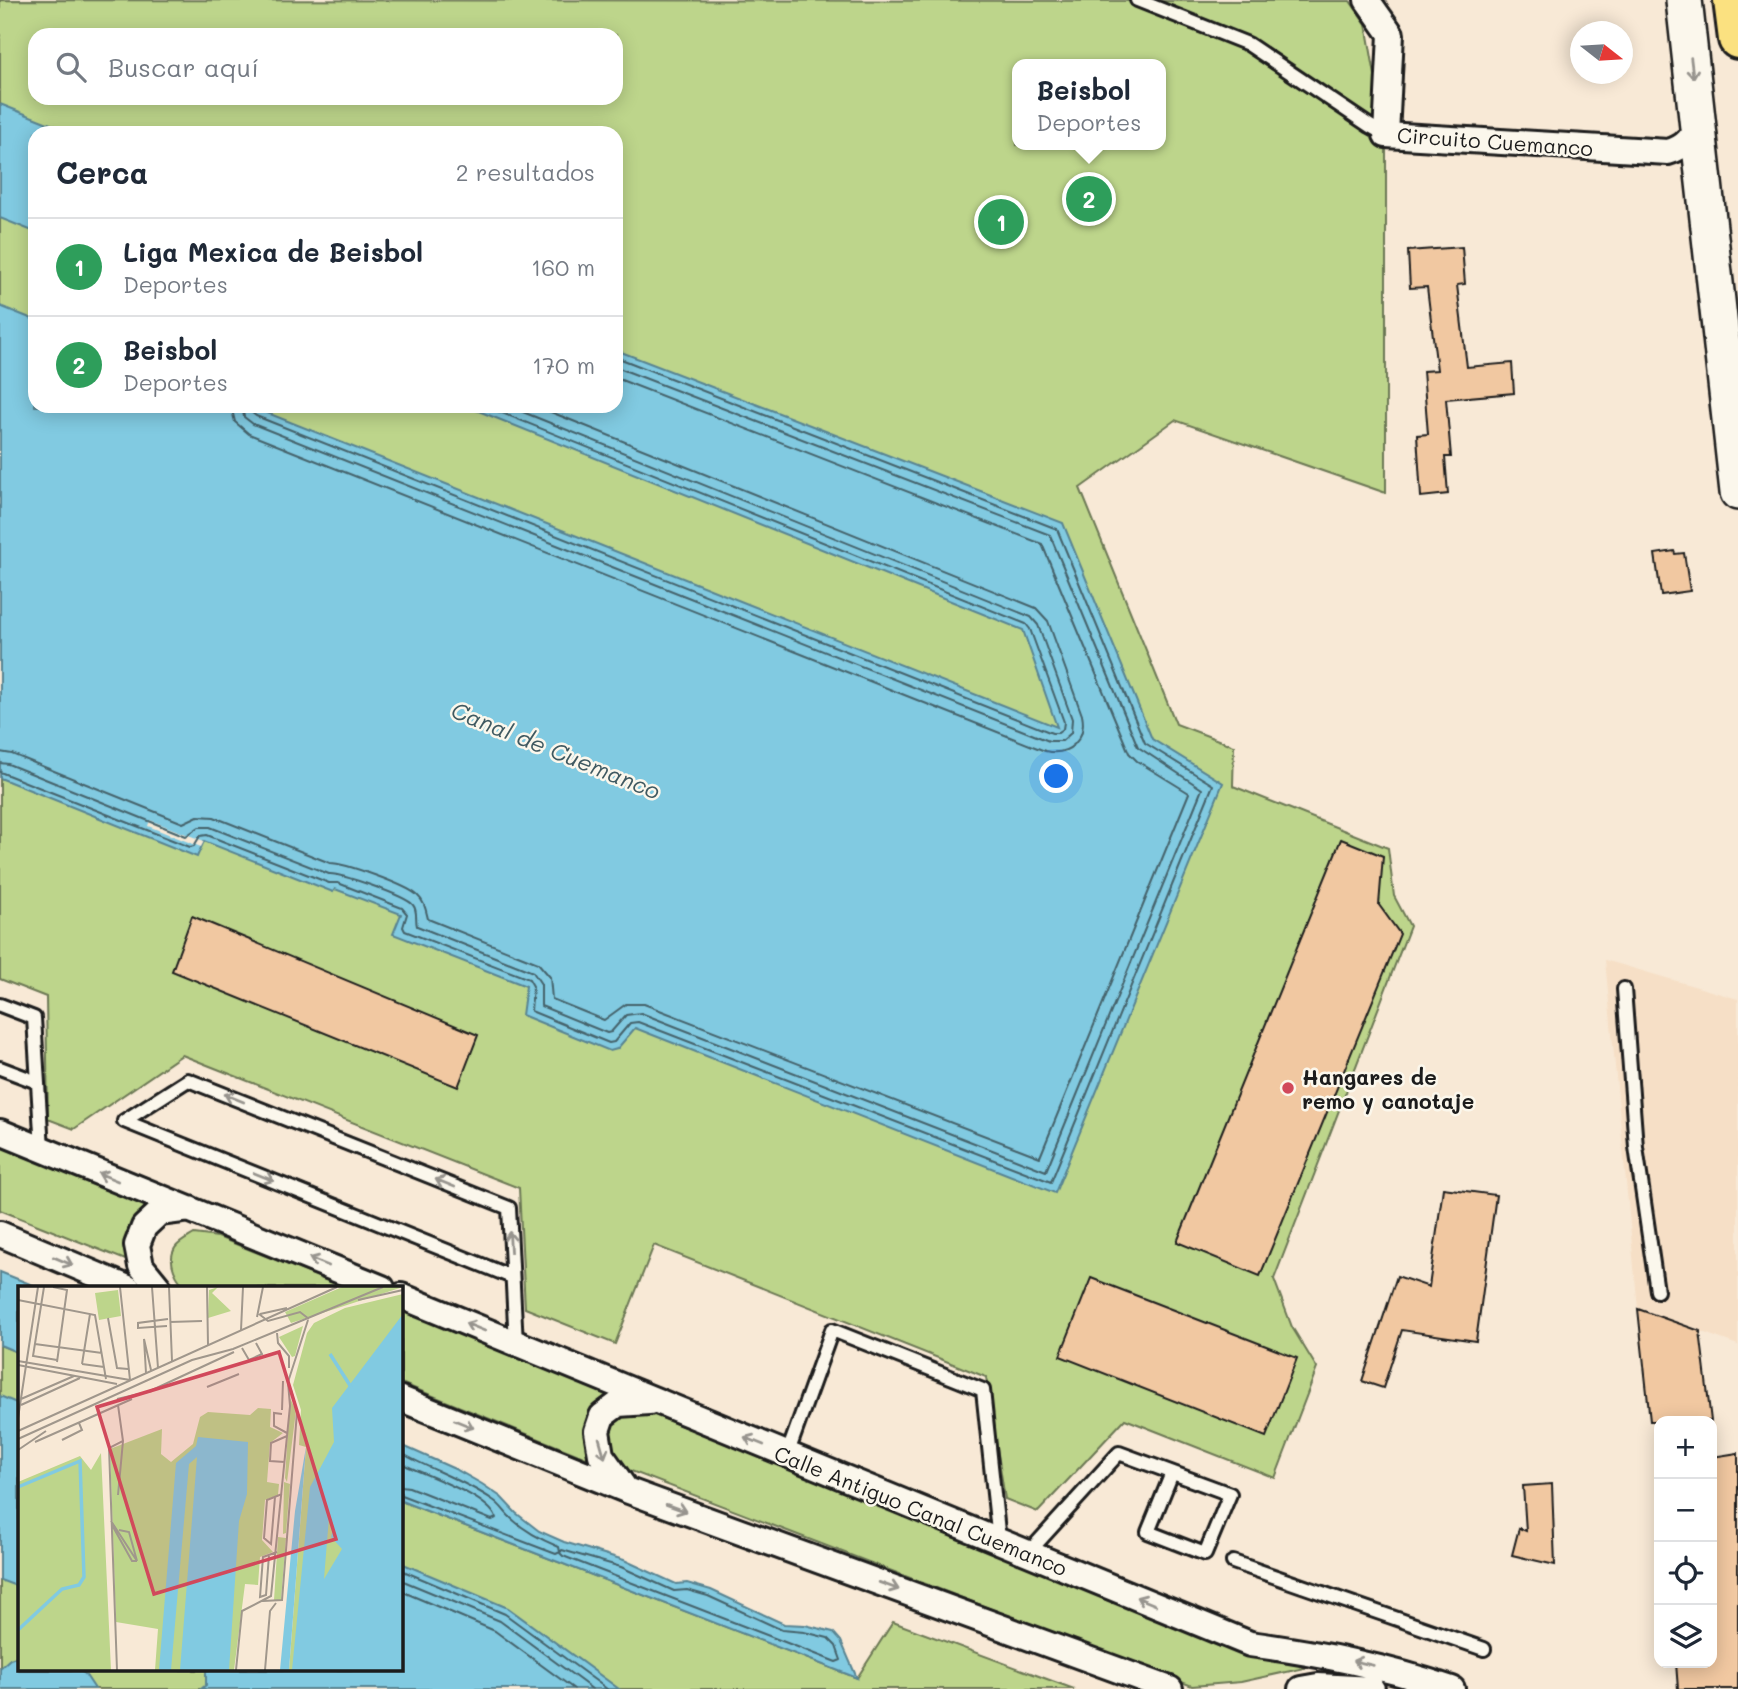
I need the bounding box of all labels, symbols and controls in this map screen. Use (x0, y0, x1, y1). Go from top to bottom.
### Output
north arrow (1570, 21, 1633, 84)
search box (28, 28, 623, 105)
icon: search (52, 48, 90, 86)
text: Buscar aquí (108, 50, 259, 84)
one-way arrow (1686, 56, 1699, 79)
popup (1012, 59, 1166, 150)
text: Beisbol (1037, 73, 1131, 107)
text: Deportes (1037, 107, 1141, 137)
street label: Circuito Cuemanco (1396, 121, 1594, 161)
text: Cerca (56, 152, 148, 192)
text: 2 resultados (456, 157, 595, 187)
pin: 2 (1066, 173, 1112, 225)
pin: 1 (978, 196, 1024, 248)
text: Liga Mexica de Beisbol (123, 235, 423, 269)
text: 1 (74, 252, 84, 282)
text: 160 m (531, 252, 595, 282)
text: Deportes (123, 269, 228, 299)
text: Beisbol (123, 333, 217, 367)
text: 2 (73, 350, 85, 380)
text: 170 m (532, 350, 595, 380)
text: Deportes (123, 367, 228, 397)
water label: Canal de Cuemanco (447, 694, 665, 806)
your location (1039, 759, 1073, 793)
place label: Hangares de remo y canotaje (1302, 1063, 1474, 1115)
marker: Hangares de remo y canotaje (1280, 1080, 1296, 1096)
one-way arrow (224, 1090, 246, 1103)
one-way arrow (98, 1169, 119, 1182)
one-way arrow (253, 1171, 275, 1184)
one-way arrow (435, 1175, 457, 1188)
one-way arrow (504, 1231, 517, 1254)
one-way arrow (52, 1255, 73, 1268)
one-way arrow (308, 1255, 330, 1268)
inset map (18, 1286, 402, 1672)
one-way arrow (465, 1319, 487, 1332)
map controls (1654, 1416, 1717, 1668)
button: + (1654, 1416, 1717, 1479)
one-way arrow (453, 1419, 474, 1432)
one-way arrow (743, 1434, 765, 1447)
one-way arrow (596, 1437, 609, 1459)
street label: Calle Antiguo Canal Cuemanco (771, 1439, 1071, 1581)
button: − (1654, 1479, 1717, 1542)
one-way arrow (664, 1503, 686, 1515)
button: locate (1654, 1542, 1717, 1605)
one-way arrow (878, 1581, 900, 1593)
one-way arrow (1135, 1594, 1157, 1607)
button: layers (1654, 1605, 1717, 1668)
one-way arrow (1352, 1656, 1375, 1669)

